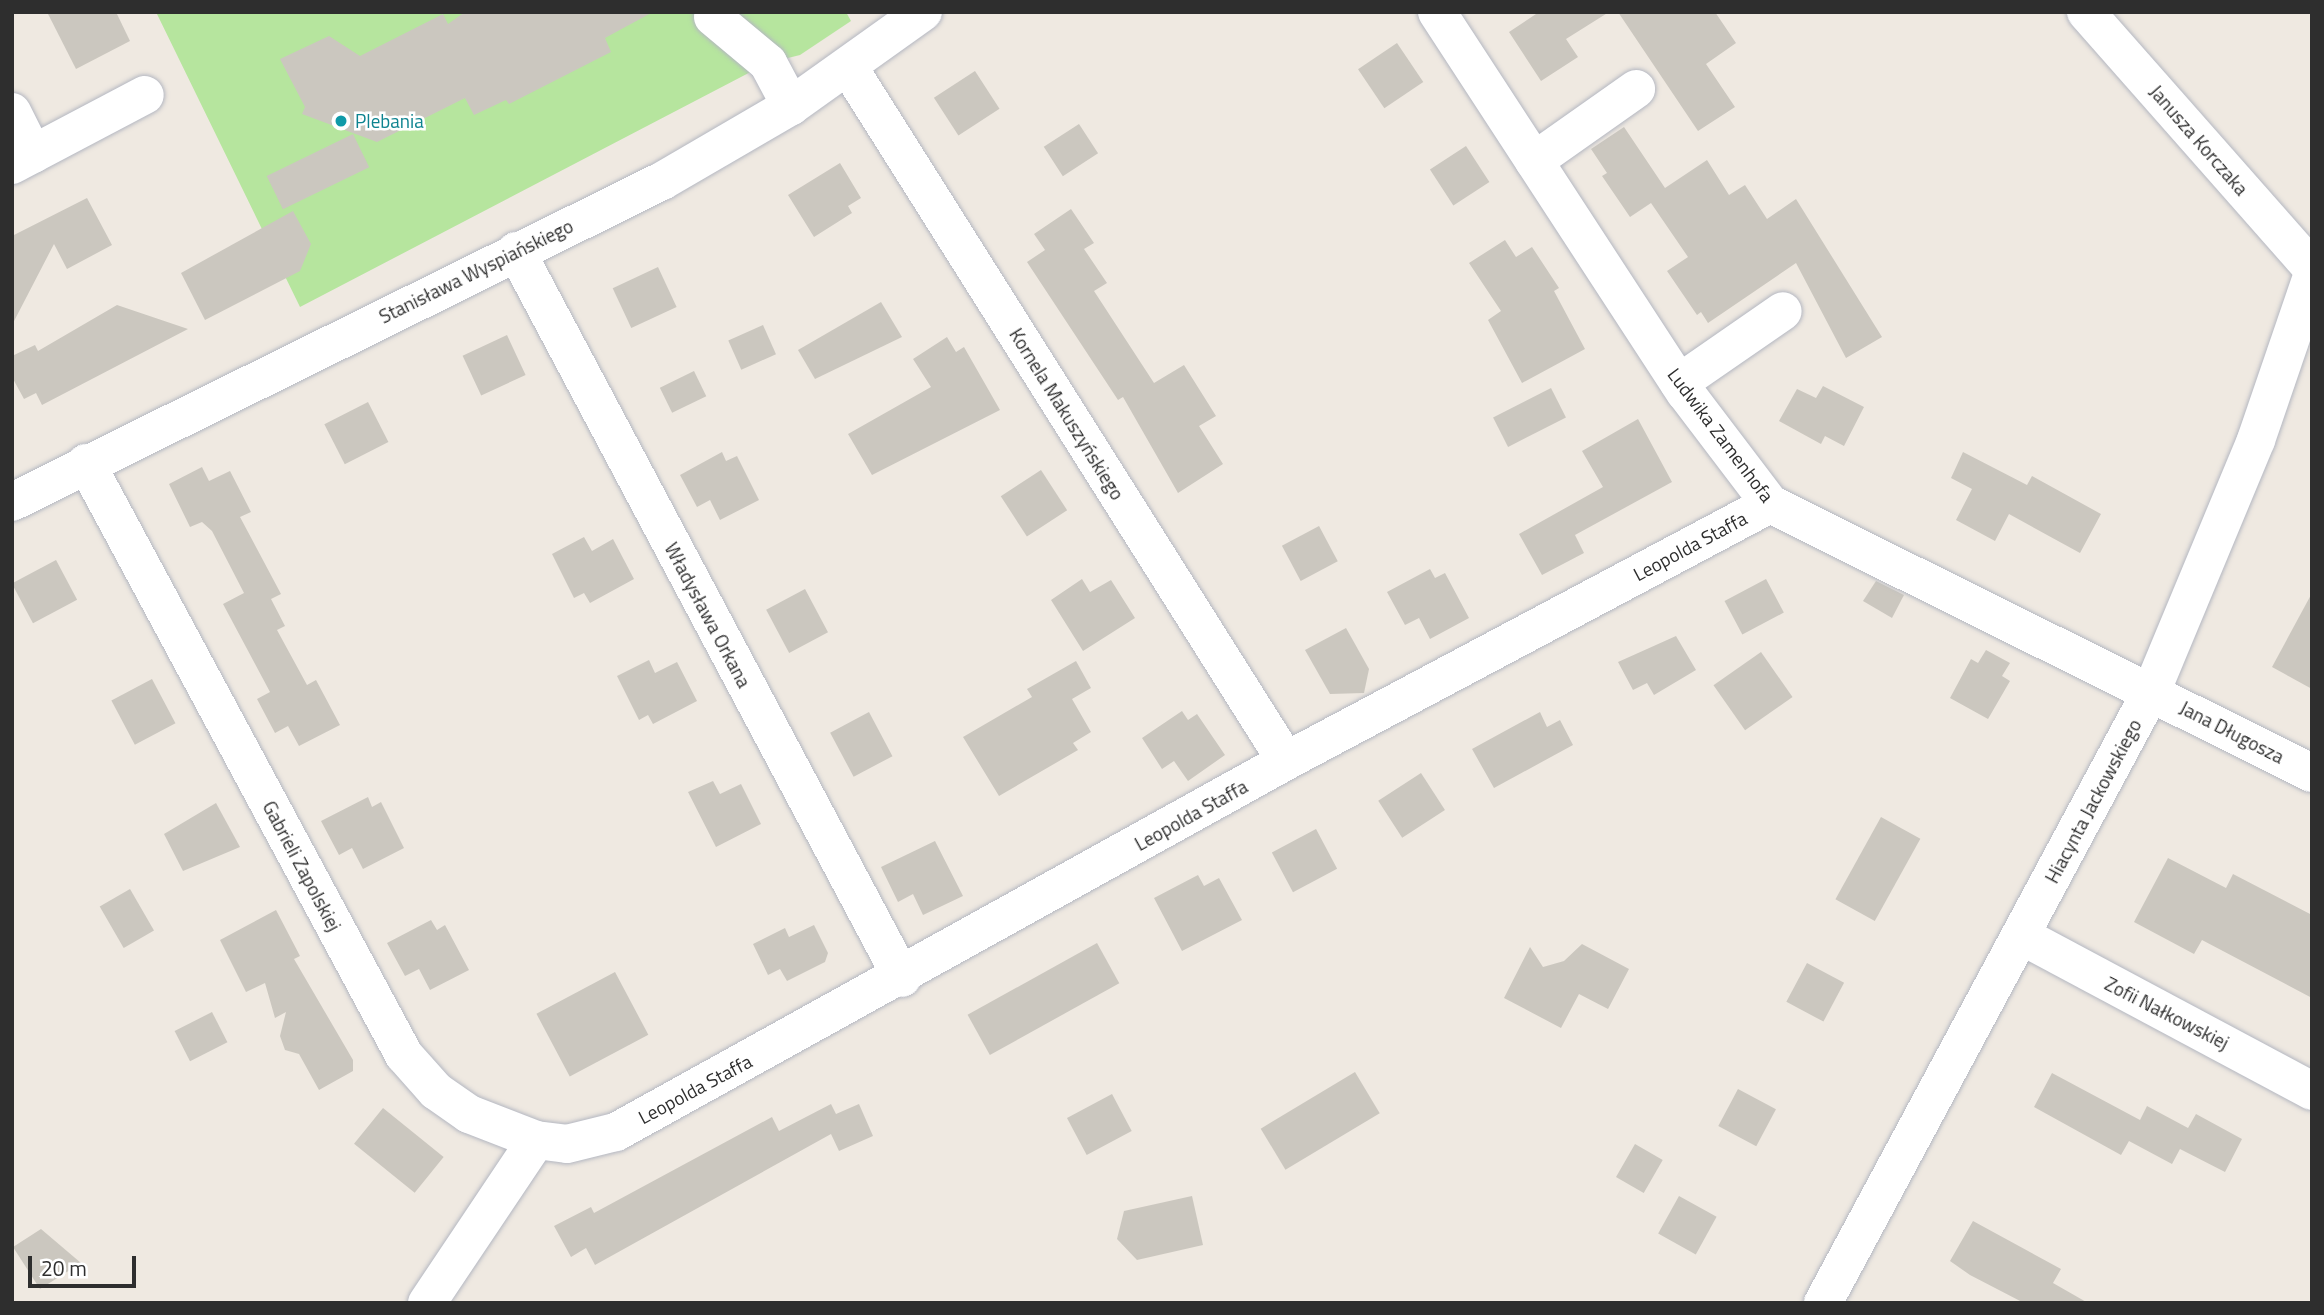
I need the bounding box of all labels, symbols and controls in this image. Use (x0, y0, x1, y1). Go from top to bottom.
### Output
street label: Janusza Korczaka (2145, 80, 2253, 200)
place label: Plebania (355, 110, 424, 132)
marker: Plebania (333, 113, 349, 129)
street label: Stanisława Wyspiańskiego (375, 214, 577, 328)
street label: Kornela Makuszyńskiego (1005, 324, 1129, 504)
street label: Ludwika Zamenhofa (1663, 363, 1779, 507)
street label: Leopolda Staffa (1629, 507, 1751, 585)
street label: Władysława Orkana (660, 539, 756, 691)
street label: Jana Długosza (2176, 696, 2288, 768)
street label: Hiacynta Jackowskiego (2040, 715, 2146, 887)
street label: Leopolda Staffa (1131, 775, 1251, 855)
street label: Gabrieli Zapolskiej (258, 797, 346, 935)
street label: Zofii Nałkowskiej (2101, 972, 2233, 1054)
street label: Leopolda Staffa (634, 1050, 756, 1128)
scale bar (32, 1242, 140, 1286)
text: 20 m (41, 1252, 87, 1284)

